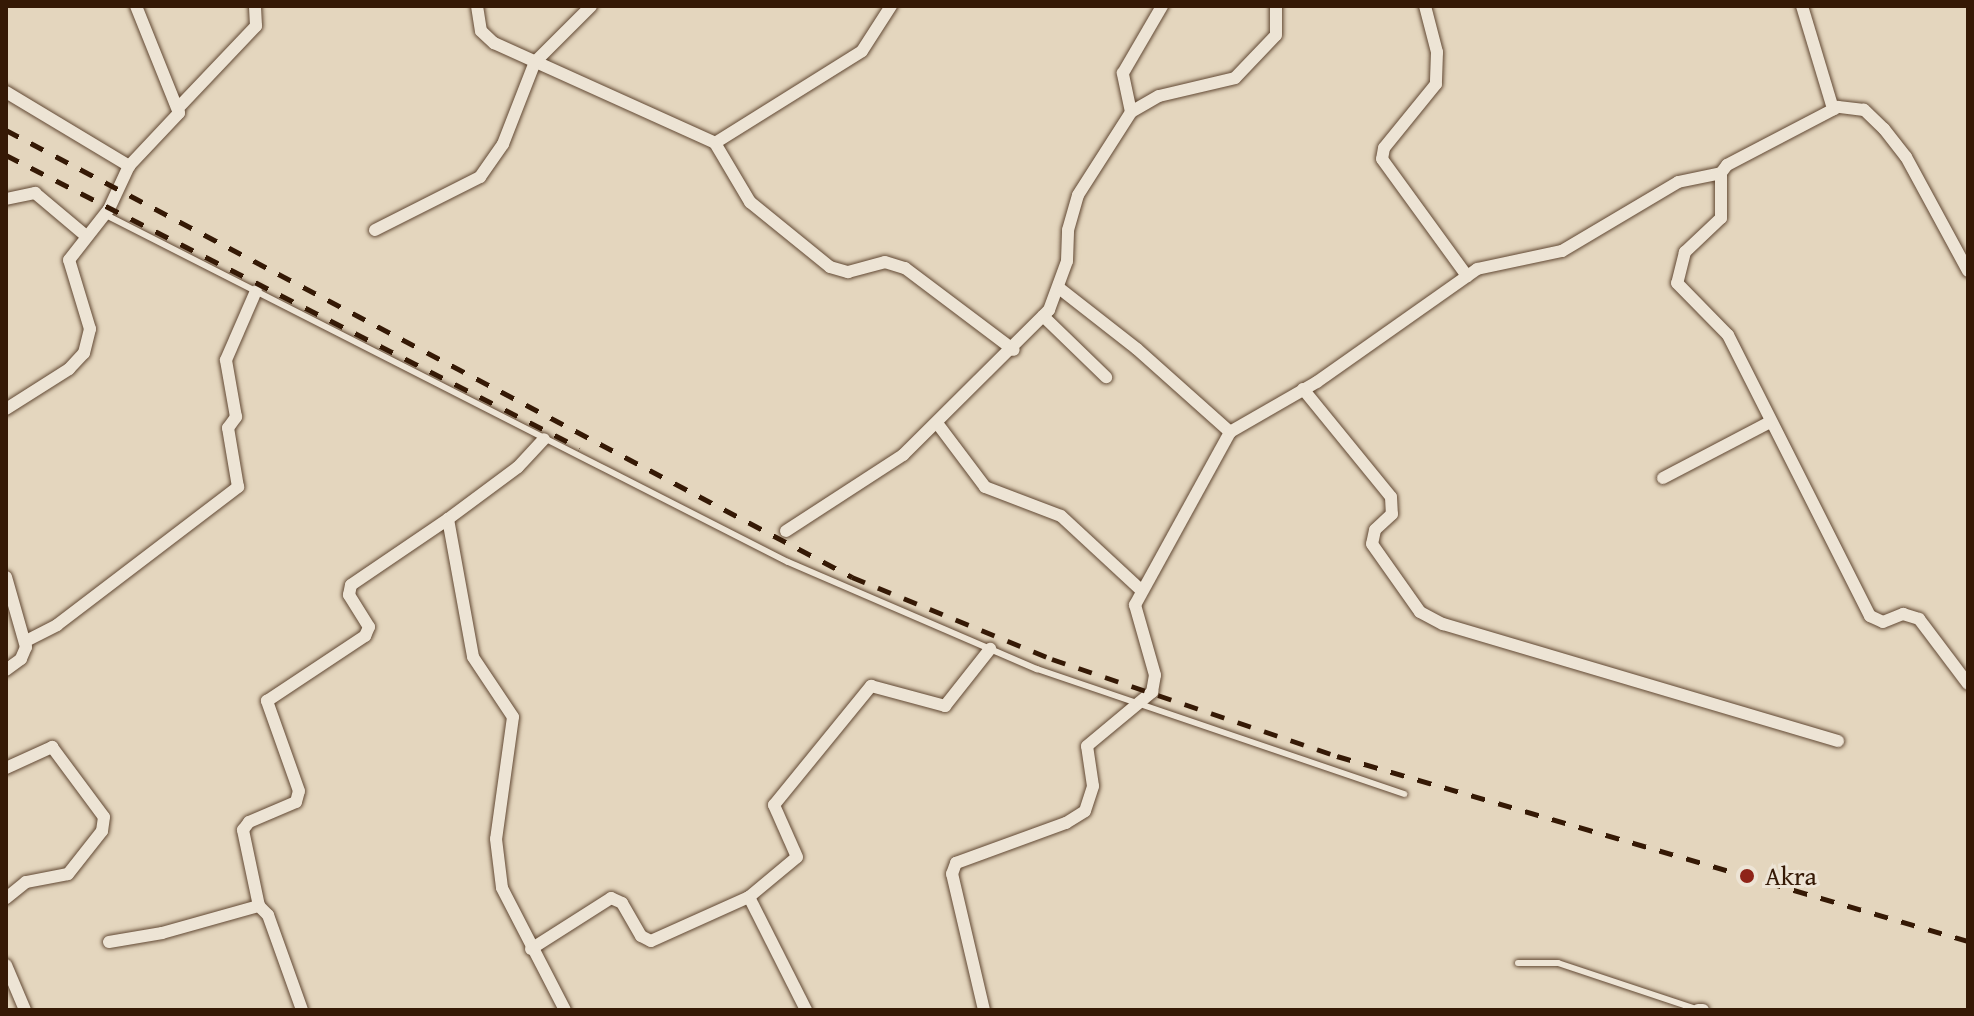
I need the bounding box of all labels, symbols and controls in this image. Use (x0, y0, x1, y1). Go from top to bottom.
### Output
place label: Akra (1765, 860, 1817, 892)
marker: Akra (1736, 865, 1758, 887)

